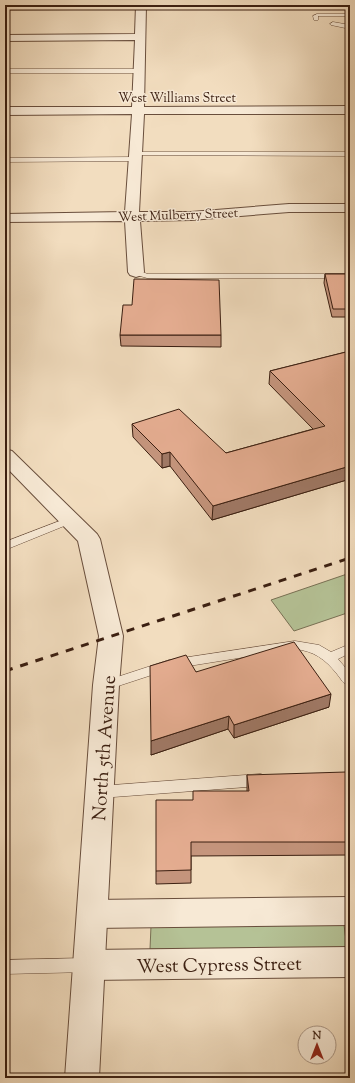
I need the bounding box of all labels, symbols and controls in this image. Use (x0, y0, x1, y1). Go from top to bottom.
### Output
street label: West Williams Street (118, 90, 237, 108)
street label: West Mulberry Street (118, 205, 239, 227)
street label: North 5th Avenue (87, 674, 124, 822)
street label: West Cypress Street (136, 952, 302, 981)
north arrow (297, 1025, 337, 1065)
text: N (312, 1028, 322, 1044)

